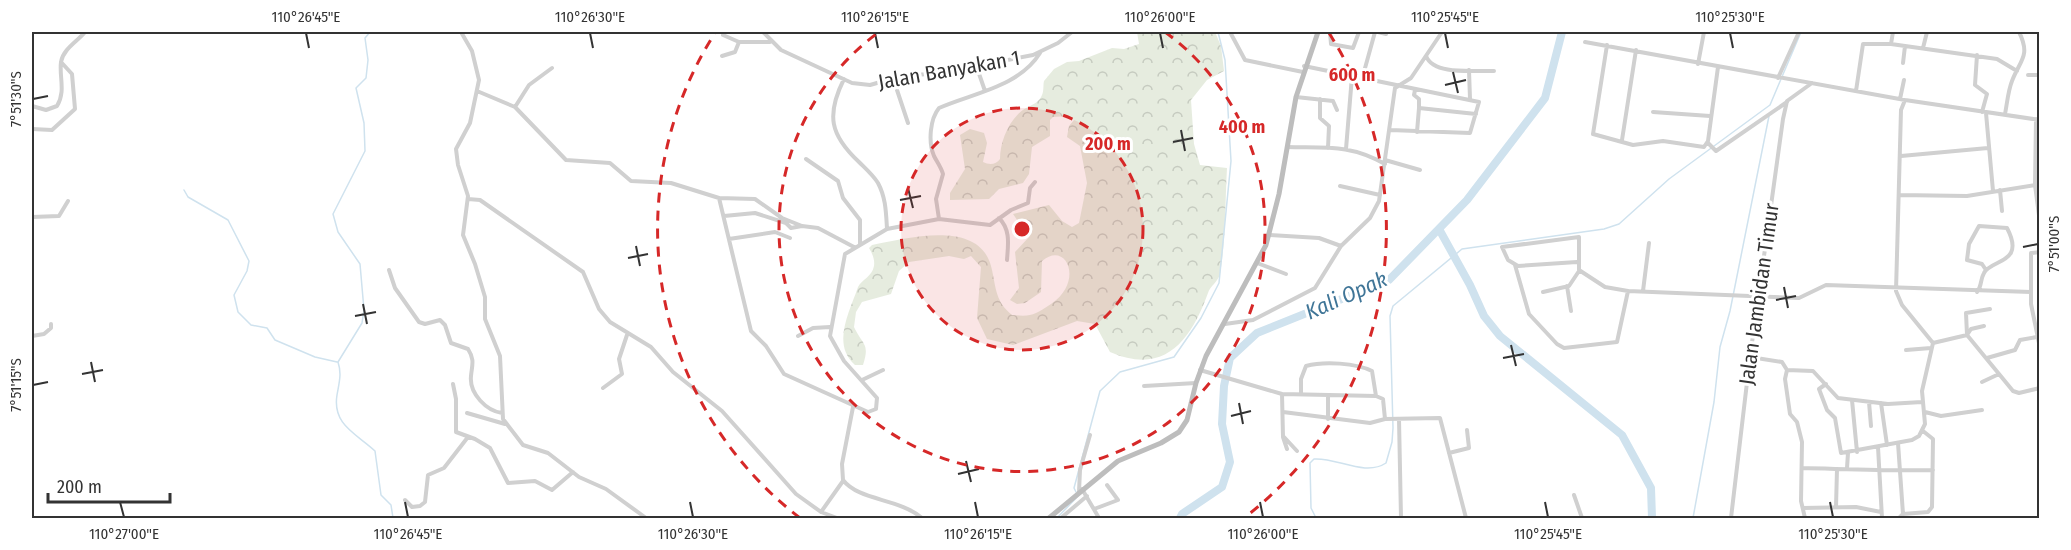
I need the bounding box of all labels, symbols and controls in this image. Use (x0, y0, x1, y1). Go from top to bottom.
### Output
text: 110°26'45"E (272, 8, 340, 26)
text: 110°26'30"E (555, 8, 625, 26)
text: 110°26'15"E (841, 8, 909, 26)
text: 110°26'00"E (1124, 8, 1196, 26)
text: 110°25'45"E (1411, 8, 1479, 26)
text: 110°25'30"E (1695, 8, 1765, 26)
street label: Jalan Banyakan 1 (876, 45, 1022, 95)
text: 600 m (1329, 64, 1375, 86)
text: 7°51'30"S (7, 71, 25, 127)
text: 400 m (1219, 116, 1265, 138)
text: 200 m (1084, 133, 1131, 155)
street label: Jalan Jambidan Timur (1733, 201, 1785, 387)
text: 7°51'00"S (2045, 216, 2063, 272)
centre of rings (1012, 219, 1032, 239)
water label: Kali Opak (1301, 265, 1391, 325)
text: 7°51'15"S (7, 358, 25, 412)
scale bar (48, 466, 170, 504)
text: 200 m (57, 476, 102, 498)
text: 110°27'00"E (89, 525, 159, 543)
text: 110°26'45"E (374, 525, 442, 543)
text: 110°26'30"E (658, 525, 728, 543)
text: 110°26'15"E (944, 525, 1012, 543)
text: 110°26'00"E (1227, 525, 1299, 543)
text: 110°25'45"E (1514, 525, 1582, 543)
text: 110°25'30"E (1798, 525, 1868, 543)

